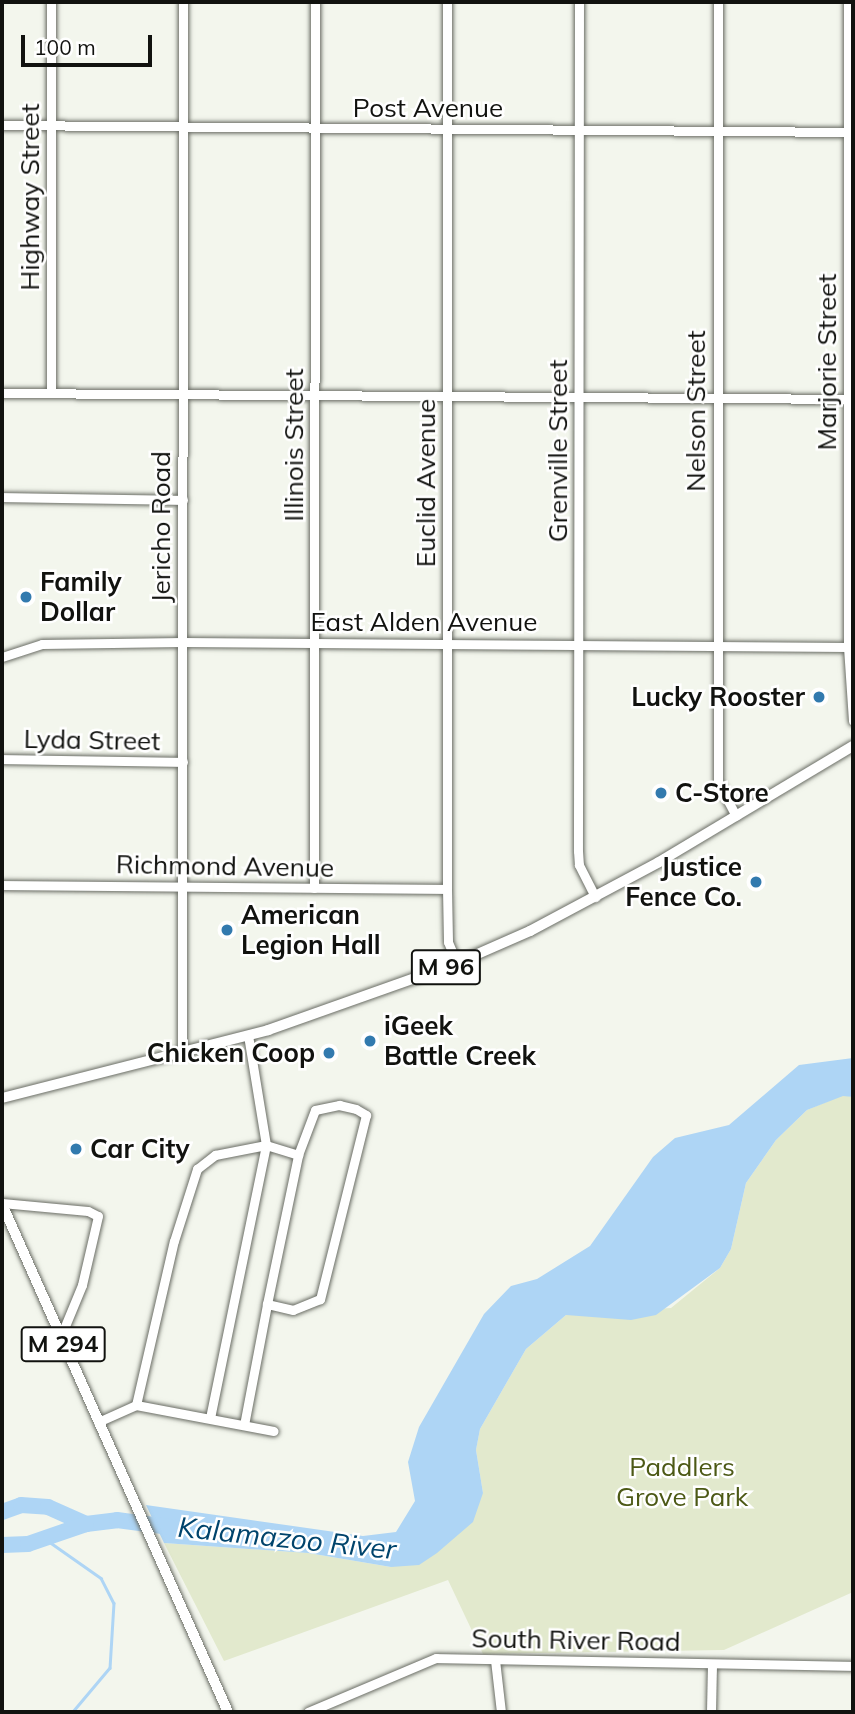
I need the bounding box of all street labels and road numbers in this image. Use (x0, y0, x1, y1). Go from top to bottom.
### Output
street label: Post Avenue (353, 92, 503, 124)
street label: Highway Street (14, 103, 46, 291)
street label: Marjorie Street (811, 274, 843, 450)
street label: Nelson Street (680, 330, 712, 492)
street label: Grenville Street (542, 360, 574, 542)
street label: Illinois Street (278, 368, 310, 522)
street label: Euclid Avenue (410, 399, 442, 567)
street label: Jericho Road (145, 451, 177, 603)
street label: East Alden Avenue (311, 606, 537, 638)
street label: Lyda Street (23, 723, 161, 757)
street label: Richmond Avenue (116, 848, 334, 884)
road number: M 96 (409, 946, 483, 987)
road number: M 294 (19, 1324, 107, 1364)
street label: South River Road (471, 1623, 681, 1657)

